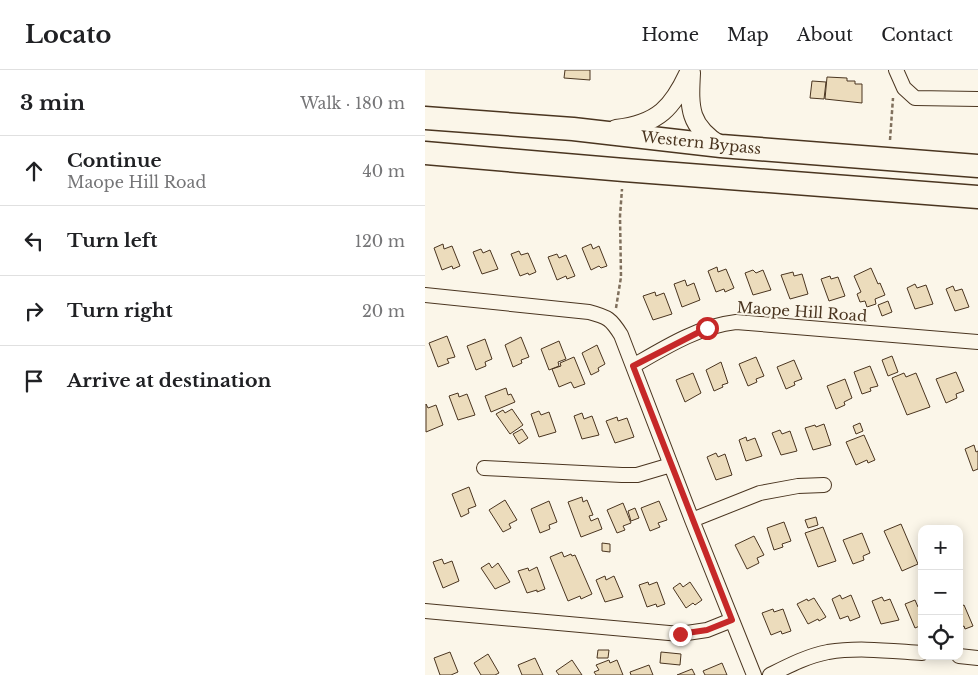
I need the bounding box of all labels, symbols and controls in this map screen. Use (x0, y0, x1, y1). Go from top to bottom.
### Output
text: Locato (25, 20, 111, 49)
text: Home (641, 24, 699, 46)
text: Map (727, 24, 769, 46)
text: About (797, 24, 853, 46)
text: Contact (881, 24, 953, 46)
text: 3 min (20, 90, 85, 116)
text: Walk · 180 m (300, 93, 405, 113)
street label: Western Bypass (639, 127, 762, 158)
text: Continue (67, 149, 162, 172)
icon: ahead (20, 157, 48, 185)
text: 40 m (362, 161, 405, 181)
text: Maope Hill Road (67, 172, 206, 192)
icon: left (20, 227, 48, 255)
text: Turn left (67, 229, 158, 252)
text: 120 m (355, 231, 405, 251)
icon: right (20, 297, 48, 325)
street label: Maope Hill Road (736, 297, 868, 326)
text: Turn right (67, 299, 173, 322)
text: 20 m (362, 301, 405, 321)
route start (696, 317, 719, 340)
icon: arrive (20, 367, 48, 395)
text: Arrive at destination (67, 369, 271, 392)
map controls (918, 525, 963, 660)
button: + (918, 525, 963, 570)
button: − (918, 570, 963, 615)
button: locate (918, 615, 963, 660)
route end (669, 623, 692, 646)

